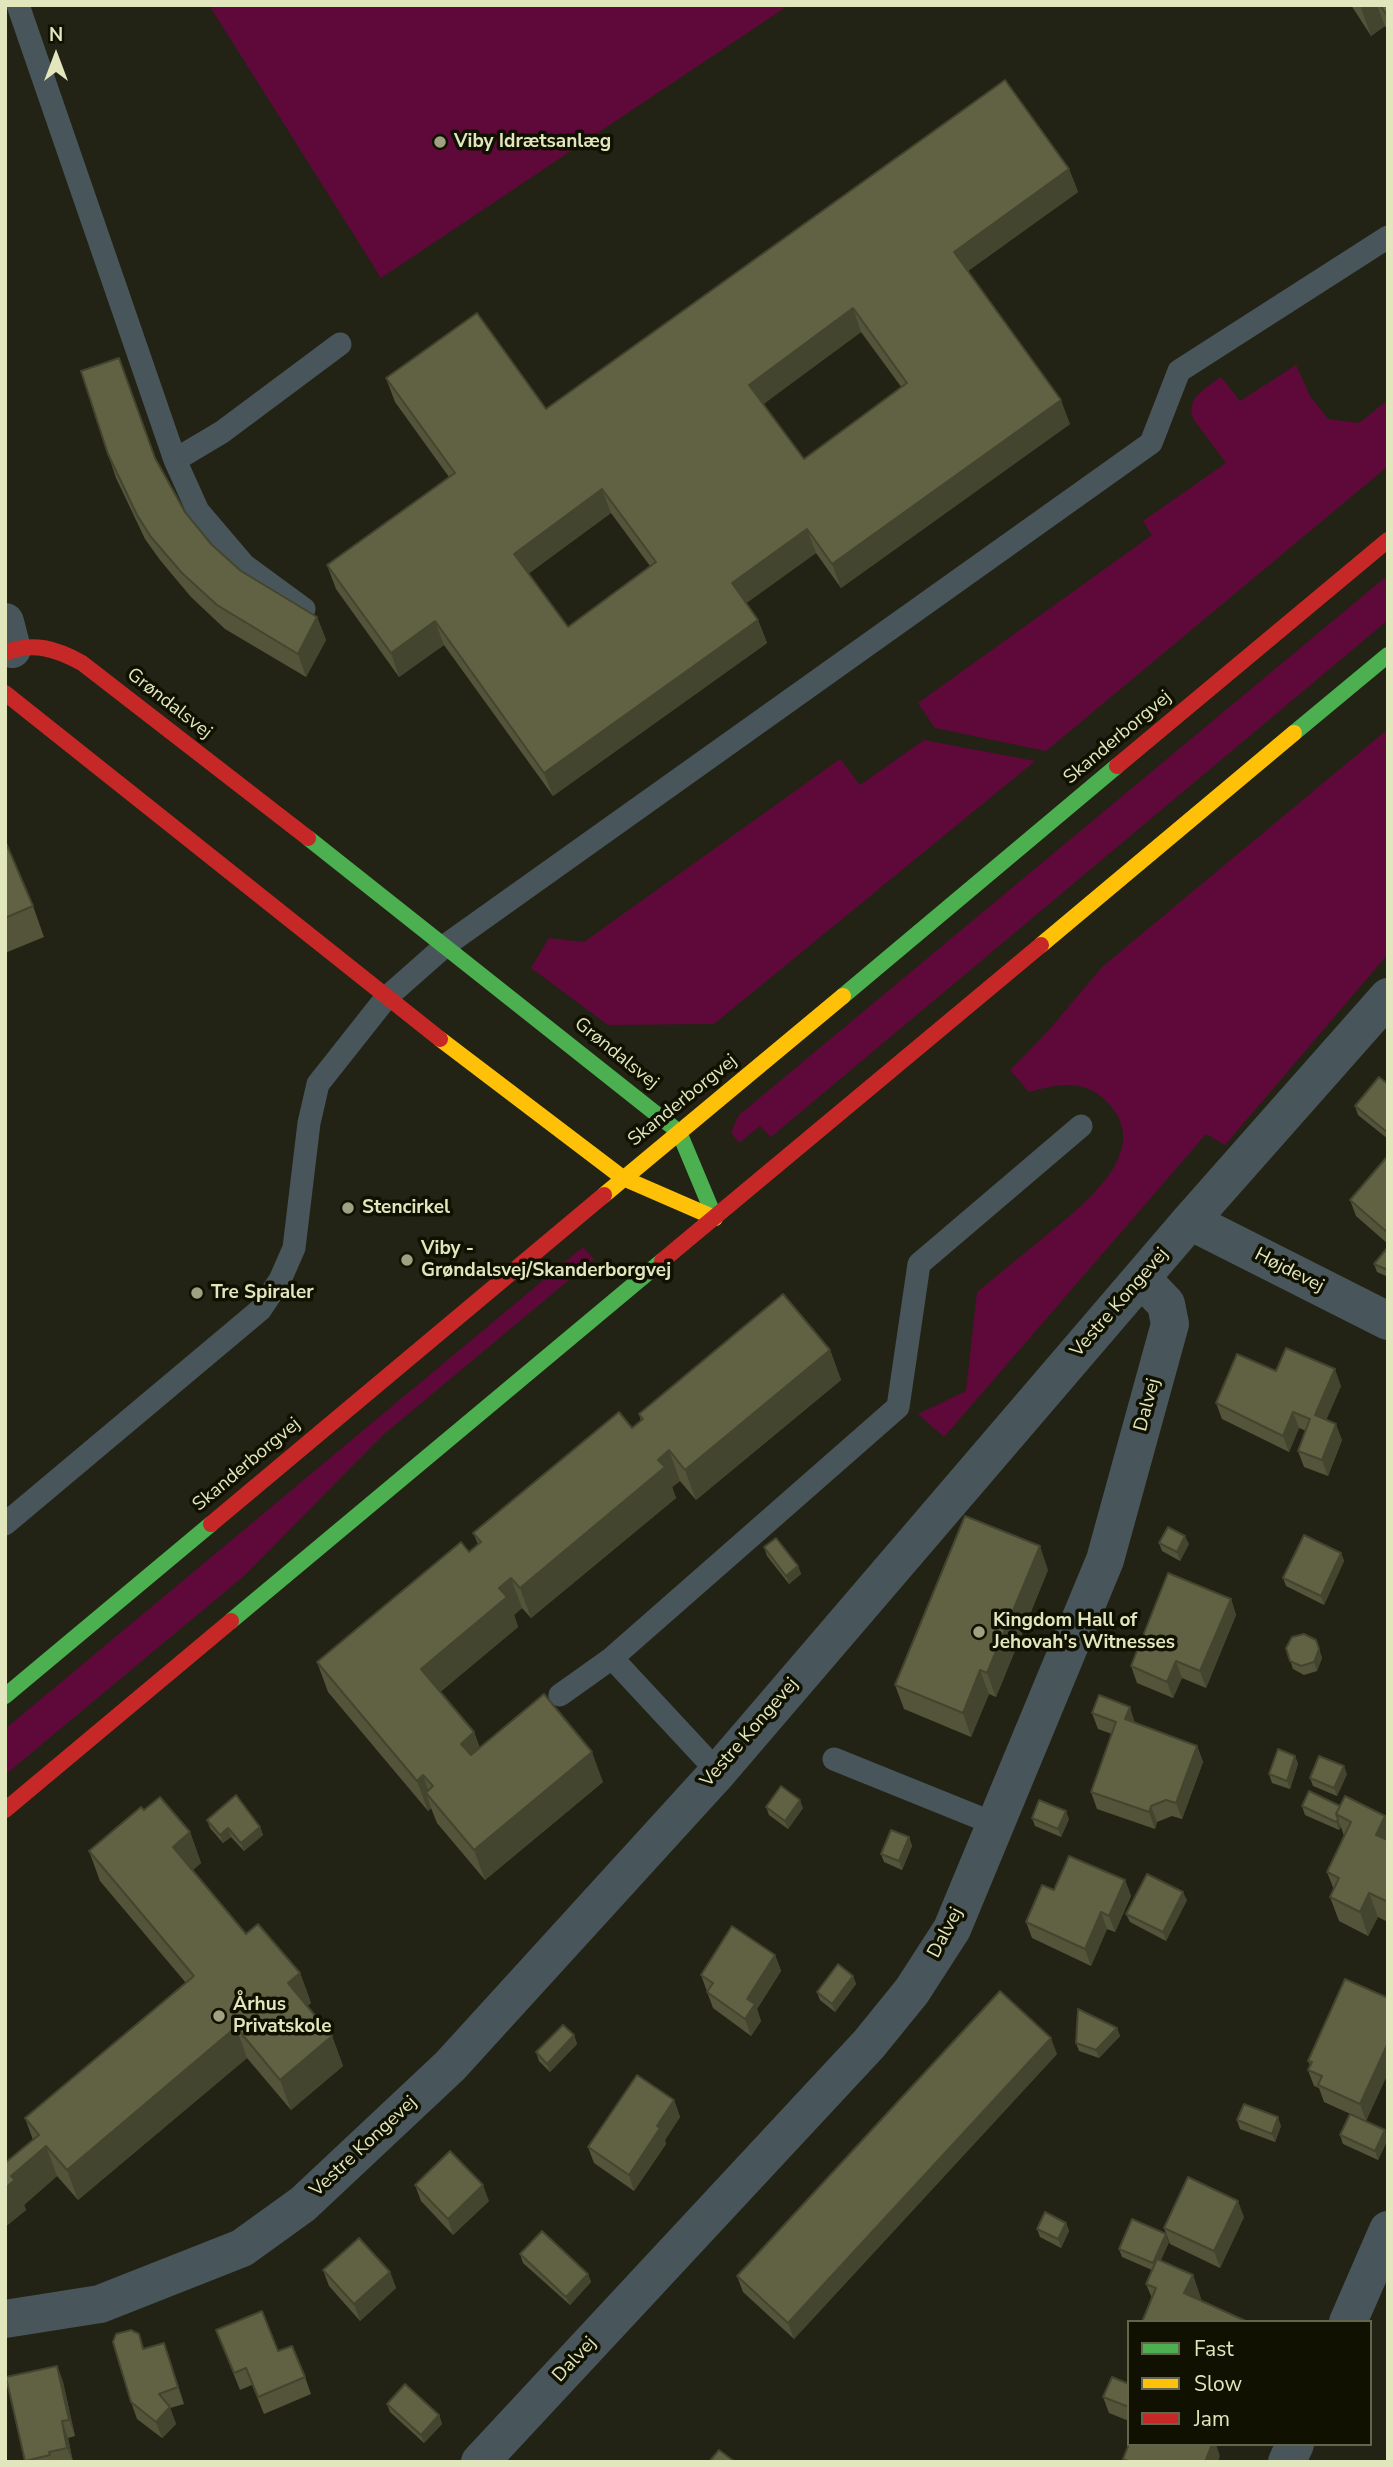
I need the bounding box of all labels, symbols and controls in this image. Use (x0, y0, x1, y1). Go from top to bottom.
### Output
north arrow (21, 21, 91, 91)
text: N (49, 22, 63, 48)
place label: Viby Idrætsanlæg (454, 131, 611, 153)
marker: Viby Idrætsanlæg (432, 134, 448, 150)
street label: Grøndalsvej (122, 664, 216, 744)
street label: Skanderborgvej (1059, 686, 1177, 790)
street label: Grøndalsvej (569, 1013, 663, 1095)
street label: Skanderborgvej (624, 1050, 742, 1152)
place label: Stencirkel (362, 1197, 450, 1219)
marker: Stencirkel (340, 1200, 356, 1216)
place label: Viby - Grøndalsvej/Skanderborgvej (421, 1238, 671, 1282)
street label: Vestre Kongevej (1066, 1244, 1174, 1362)
street label: Højdevej (1250, 1244, 1328, 1298)
marker: Viby - Grøndalsvej/Skanderborgvej (399, 1252, 415, 1268)
place label: Tre Spiraler (211, 1282, 314, 1304)
marker: Tre Spiraler (189, 1285, 205, 1301)
street label: Dalvej (1130, 1376, 1166, 1434)
street label: Skanderborgvej (188, 1413, 306, 1517)
place label: Kingdom Hall of Jehovah's Witnesses (993, 1610, 1175, 1654)
marker: Kingdom Hall of Jehovah's Witnesses (971, 1624, 987, 1640)
street label: Vestre Kongevej (696, 1674, 804, 1792)
street label: Dalvej (923, 1904, 969, 1962)
place label: Århus Privatskole (233, 1994, 331, 2038)
marker: Århus Privatskole (211, 2008, 227, 2024)
street label: Vestre Kongevej (306, 2092, 422, 2202)
legend (1127, 2320, 1372, 2446)
street label: Dalvej (548, 2333, 602, 2387)
text: Fast (1194, 2335, 1234, 2363)
text: Slow (1194, 2370, 1242, 2398)
text: Jam (1194, 2405, 1230, 2433)

